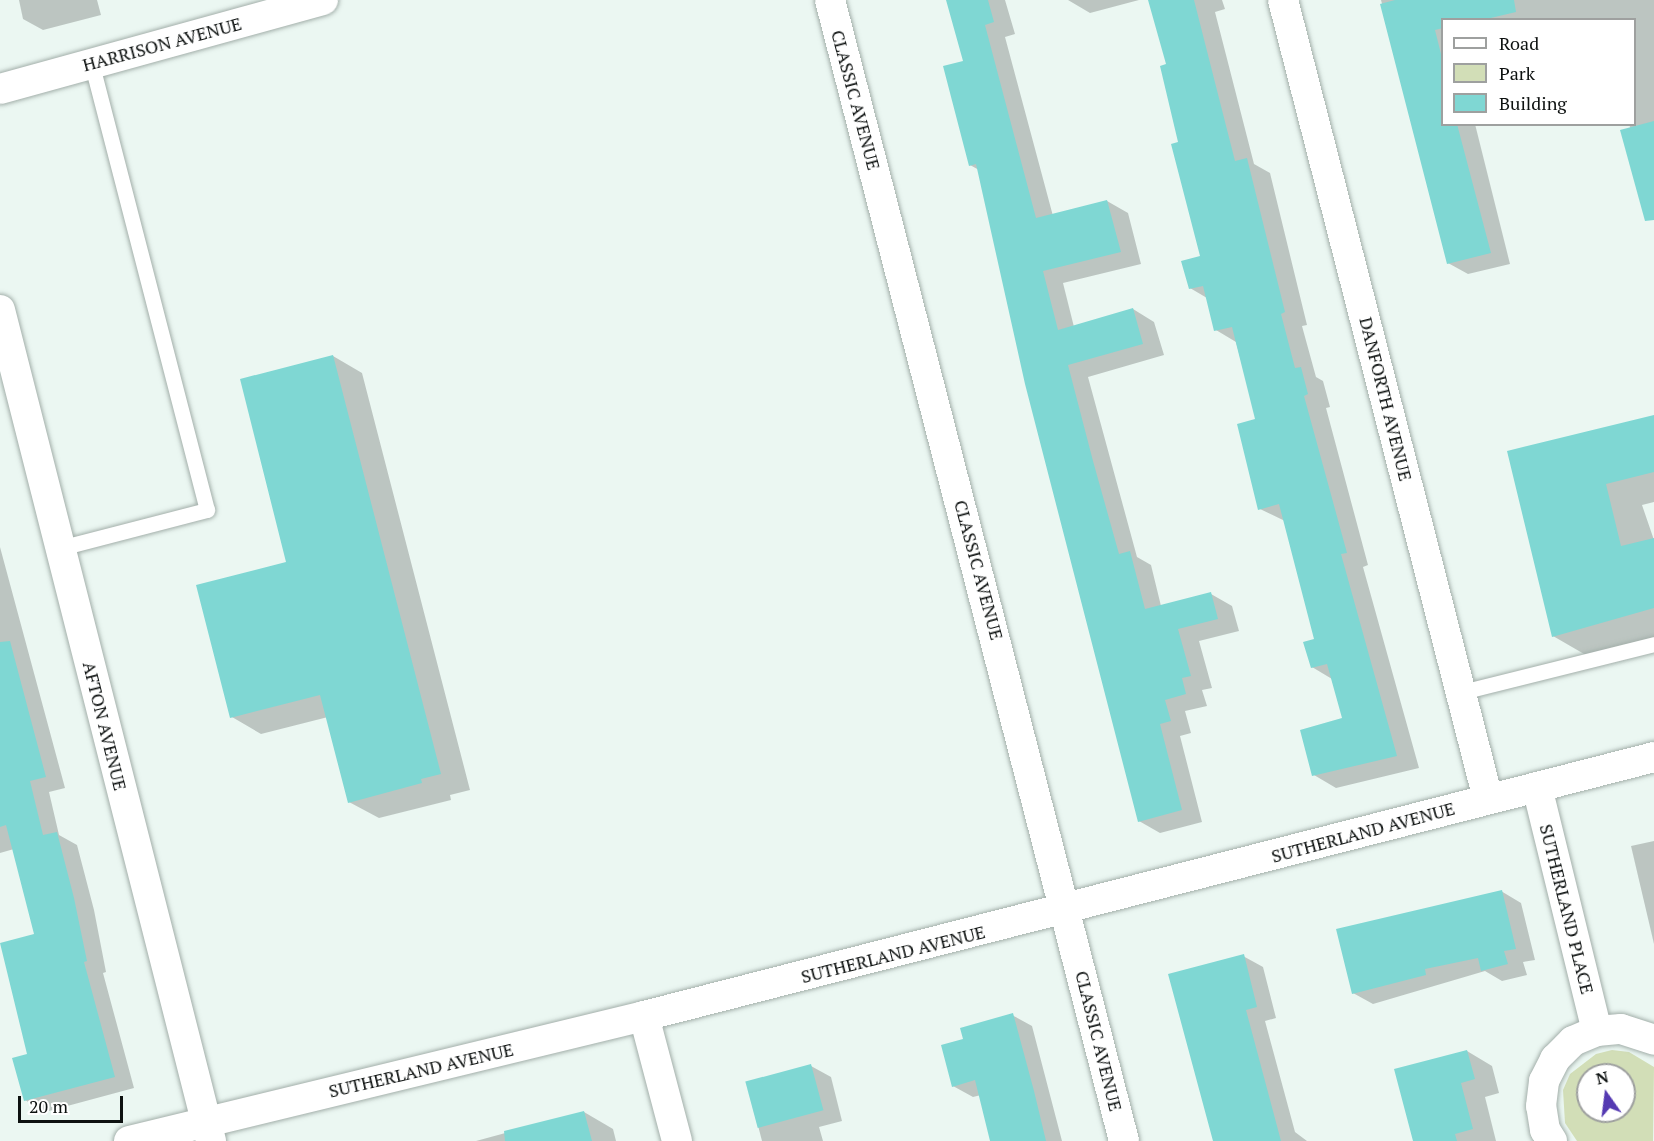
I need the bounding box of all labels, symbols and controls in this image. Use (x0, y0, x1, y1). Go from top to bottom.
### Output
street label: HARRISON AVENUE (80, 12, 244, 76)
legend (1441, 18, 1636, 126)
street label: CLASSIC AVENUE (827, 27, 885, 173)
text: Road (1499, 31, 1539, 55)
text: Park (1499, 61, 1535, 85)
text: Building (1499, 91, 1567, 115)
street label: DANFORTH AVENUE (1355, 315, 1417, 483)
street label: CLASSIC AVENUE (950, 497, 1008, 643)
street label: AFTON AVENUE (78, 659, 132, 793)
street label: SUTHERLAND AVENUE (1269, 797, 1457, 867)
street label: SUTHERLAND PLACE (1535, 822, 1599, 996)
street label: SUTHERLAND AVENUE (799, 921, 987, 987)
street label: CLASSIC AVENUE (1071, 968, 1127, 1114)
street label: SUTHERLAND AVENUE (326, 1038, 516, 1102)
north arrow (1576, 1063, 1636, 1123)
text: N (1594, 1065, 1611, 1090)
scale bar (21, 1084, 126, 1122)
text: 20 m (29, 1094, 68, 1118)

